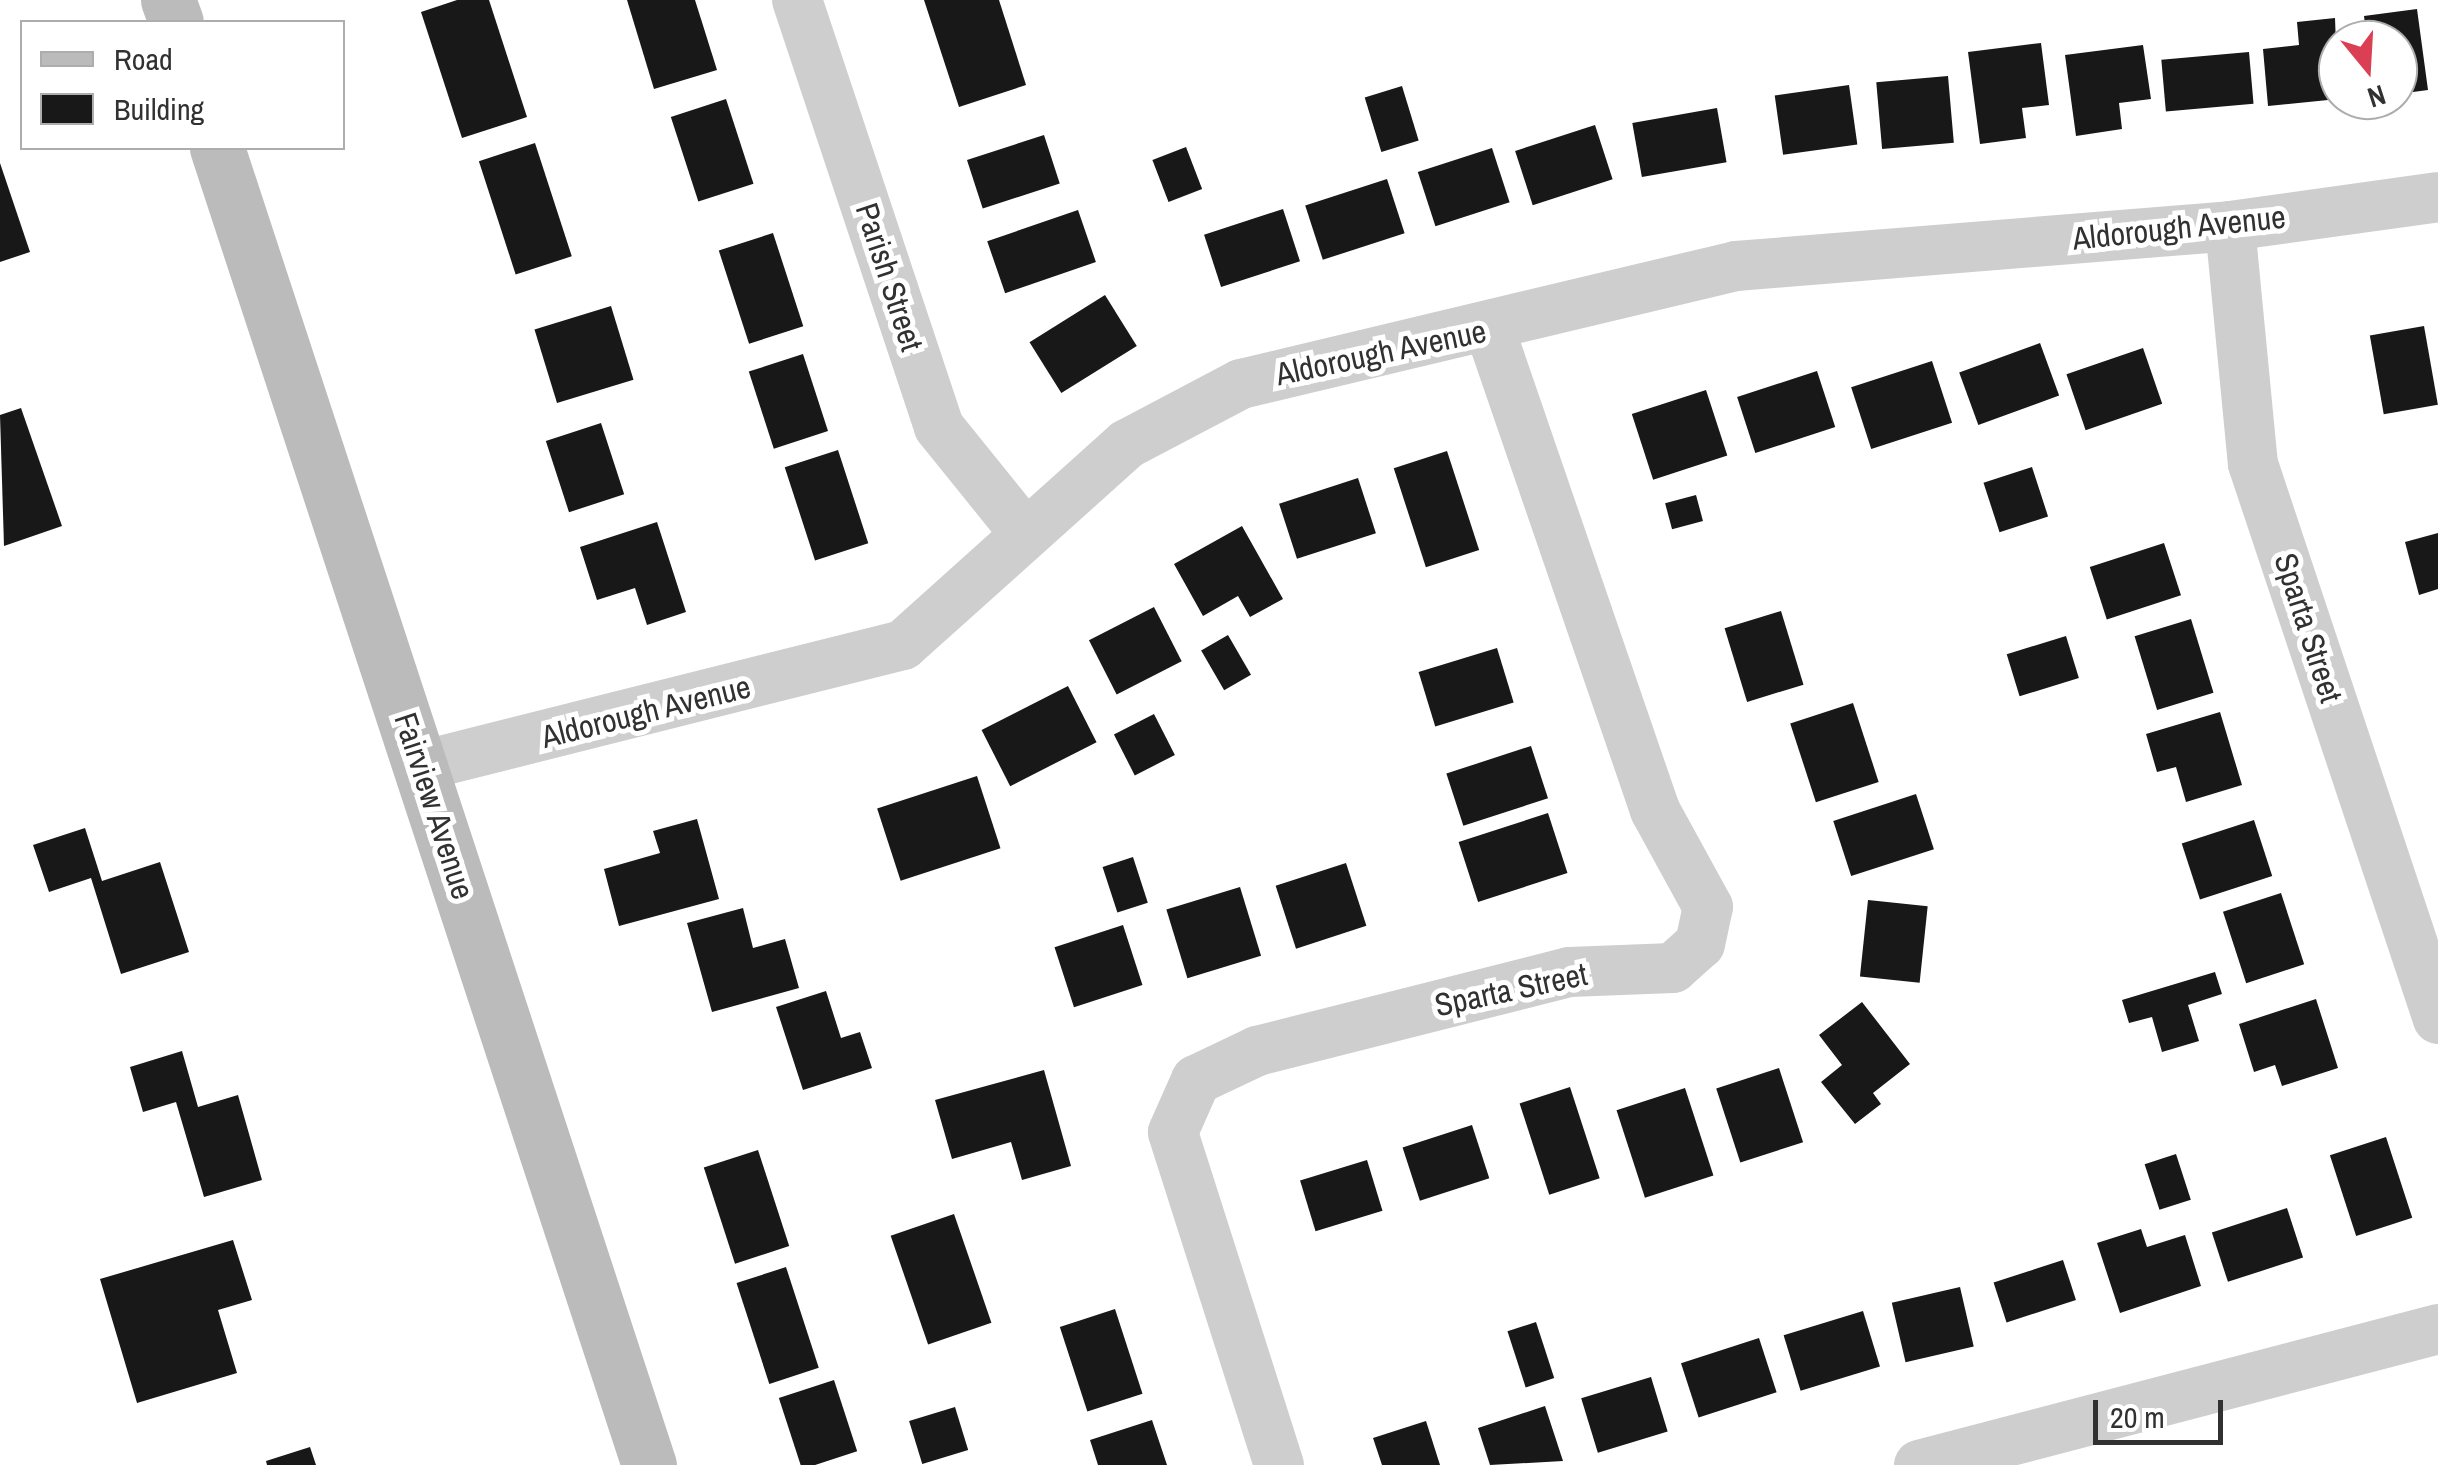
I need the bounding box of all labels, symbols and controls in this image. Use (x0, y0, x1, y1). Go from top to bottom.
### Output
legend (20, 20, 345, 150)
north arrow (2318, 20, 2418, 120)
text: Road (114, 39, 173, 79)
text: N (2363, 76, 2390, 117)
text: Building (114, 89, 204, 129)
street label: Parish Street (847, 198, 931, 356)
street label: Aldorough Avenue (2070, 198, 2288, 258)
street label: Aldorough Avenue (1272, 312, 1490, 394)
street label: Sparta Street (2266, 549, 2350, 707)
street label: Aldorough Avenue (537, 667, 755, 757)
street label: Fairview Avenue (386, 707, 482, 905)
street label: Sparta Street (1431, 955, 1591, 1025)
scale bar (2098, 1380, 2228, 1442)
text: 20 m (2110, 1397, 2165, 1437)

